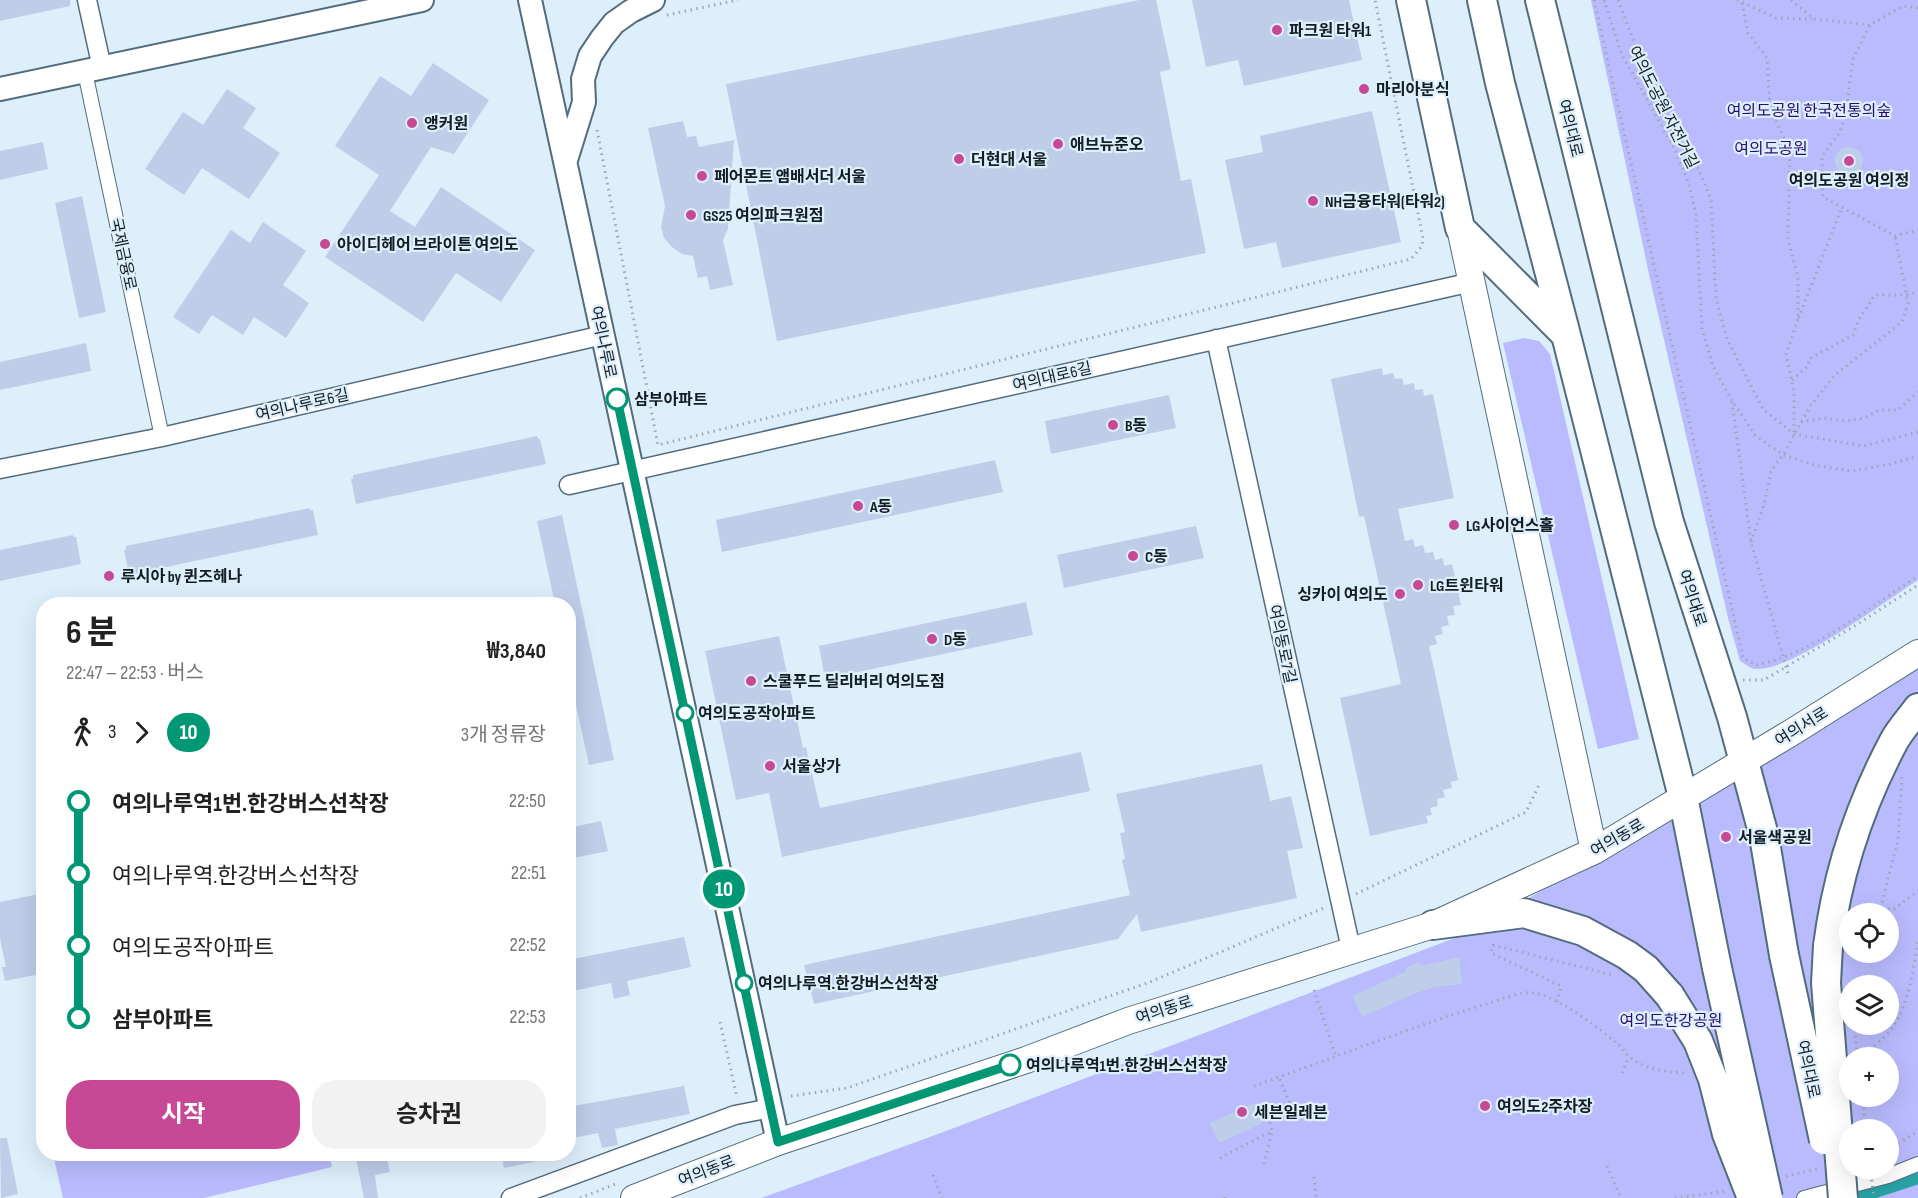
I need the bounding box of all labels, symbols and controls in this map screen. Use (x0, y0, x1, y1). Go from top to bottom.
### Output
place label: 파크원 타워1 (1289, 22, 1372, 41)
marker: 파크원 타워1 (1270, 23, 1284, 37)
street label: 여의도공원 자전거길 (1624, 43, 1702, 172)
place label: 마리아분식 (1376, 81, 1450, 100)
marker: 마리아분식 (1357, 82, 1371, 96)
street label: 여의대로 (1553, 97, 1586, 159)
park label: 여의도공원 한국전통의숲 (1727, 102, 1891, 121)
place label: 앵커원 (424, 115, 468, 134)
marker: 앵커원 (405, 116, 419, 130)
place label: 애브뉴준오 (1070, 136, 1144, 155)
marker: 애브뉴준오 (1051, 137, 1065, 151)
park label: 여의도공원 (1734, 140, 1808, 159)
place label: 더현대 서울 (971, 150, 1047, 170)
marker: 더현대 서울 (952, 152, 966, 166)
marker: 여의도공원 여의정 (1842, 154, 1856, 168)
place label: 페어몬트 앰배서더 서울 (714, 168, 866, 187)
marker: 페어몬트 앰배서더 서울 (695, 169, 709, 183)
place label: 여의도공원 여의정 (1789, 172, 1909, 191)
place label: NH금융타워(타워2) (1325, 193, 1445, 212)
marker: NH금융타워(타워2) (1306, 194, 1320, 208)
place label: GS25 여의파크원점 (703, 207, 823, 226)
marker: GS25 여의파크원점 (684, 208, 698, 222)
street label: 국제금융로 (106, 216, 140, 293)
place label: 아이디헤어 브라이튼 여의도 (337, 236, 519, 255)
marker: 아이디헤어 브라이튼 여의도 (318, 237, 332, 251)
street label: 여의나루로 (586, 304, 620, 381)
street label: 여의대로6길 (1011, 359, 1094, 396)
street label: 여의나루로6길 (254, 385, 351, 425)
marker: 삼부아파트 (606, 388, 628, 410)
place label: 삼부아파트 (634, 391, 708, 410)
place label: B동 (1125, 417, 1147, 436)
marker: B동 (1106, 418, 1120, 432)
place label: A동 (869, 498, 892, 517)
marker: A동 (851, 499, 865, 513)
place label: LG사이언스홀 (1466, 517, 1554, 536)
marker: LG사이언스홀 (1447, 518, 1461, 532)
place label: C동 (1145, 548, 1168, 567)
marker: C동 (1126, 549, 1140, 563)
place label: 루시아 by 퀸즈헤나 (121, 568, 243, 587)
street label: 여의대로 (1673, 568, 1710, 630)
marker: 루시아 by 퀸즈헤나 (102, 569, 116, 583)
place label: LG트윈타워 (1430, 577, 1503, 596)
marker: LG트윈타워 (1411, 578, 1425, 592)
place label: 싱카이 여의도 (1297, 586, 1388, 605)
marker: 싱카이 여의도 (1393, 587, 1407, 601)
street label: 여의동로7길 (1264, 603, 1299, 685)
text: 6 분 (66, 613, 117, 653)
place label: D동 (944, 631, 967, 650)
marker: D동 (925, 632, 939, 646)
text: ₩3,840 (487, 638, 546, 665)
text: 22:47 – 22:53 · 버스 (66, 661, 204, 685)
place label: 스쿨푸드 딜리버리 여의도점 (763, 673, 945, 692)
marker: 스쿨푸드 딜리버리 여의도점 (744, 674, 758, 688)
street label: 여의서로 (1772, 703, 1832, 751)
marker: 여의도공작아파트 (676, 704, 694, 722)
place label: 여의도공작아파트 (698, 705, 816, 724)
icon: walk (66, 716, 99, 749)
icon: forward (125, 716, 158, 749)
text: 3 (108, 720, 116, 744)
text: 10 (179, 720, 198, 745)
text: 3개 정류장 (461, 723, 546, 747)
place label: 서울상가 (782, 758, 841, 777)
marker: 서울상가 (763, 759, 777, 773)
text: 22:50 (509, 789, 546, 813)
text: 여의나루역1번.한강버스선착장 (112, 791, 389, 818)
street label: 여의동로 (1587, 815, 1648, 861)
place label: 서울색공원 (1738, 829, 1812, 848)
marker: 서울색공원 (1719, 830, 1733, 844)
text: 22:51 (511, 861, 546, 885)
text: 여의나루역.한강버스선착장 (112, 863, 359, 890)
line badge: 10 (697, 870, 751, 908)
text: 10 (715, 877, 733, 902)
map controls (1839, 903, 1899, 1179)
button: locate (1839, 903, 1899, 963)
text: 22:52 (509, 933, 546, 957)
text: 여의도공작아파트 (112, 935, 274, 962)
marker: 여의나루역.한강버스선착장 (735, 974, 753, 992)
place label: 여의나루역.한강버스선착장 (758, 974, 939, 994)
button: layers (1839, 975, 1899, 1035)
street label: 여의동로 (1134, 992, 1196, 1029)
text: 22:53 (509, 1005, 546, 1029)
text: 삼부아파트 (112, 1007, 213, 1034)
park label: 여의도한강공원 (1619, 1012, 1723, 1031)
street label: 여의대로 (1792, 1039, 1823, 1100)
button: + (1839, 1047, 1899, 1107)
marker: 여의나루역1번.한강버스선착장 (999, 1054, 1021, 1076)
place label: 여의나루역1번.한강버스선착장 (1026, 1056, 1228, 1076)
button: 시작 (66, 1080, 300, 1149)
button: 승차권 (312, 1080, 546, 1149)
place label: 여의도2주차장 (1497, 1098, 1593, 1117)
marker: 여의도2주차장 (1478, 1099, 1492, 1113)
place label: 세븐일레븐 (1254, 1104, 1328, 1123)
marker: 세븐일레븐 (1235, 1105, 1249, 1119)
button: − (1839, 1119, 1899, 1179)
street label: 여의동로 (676, 1152, 738, 1191)

